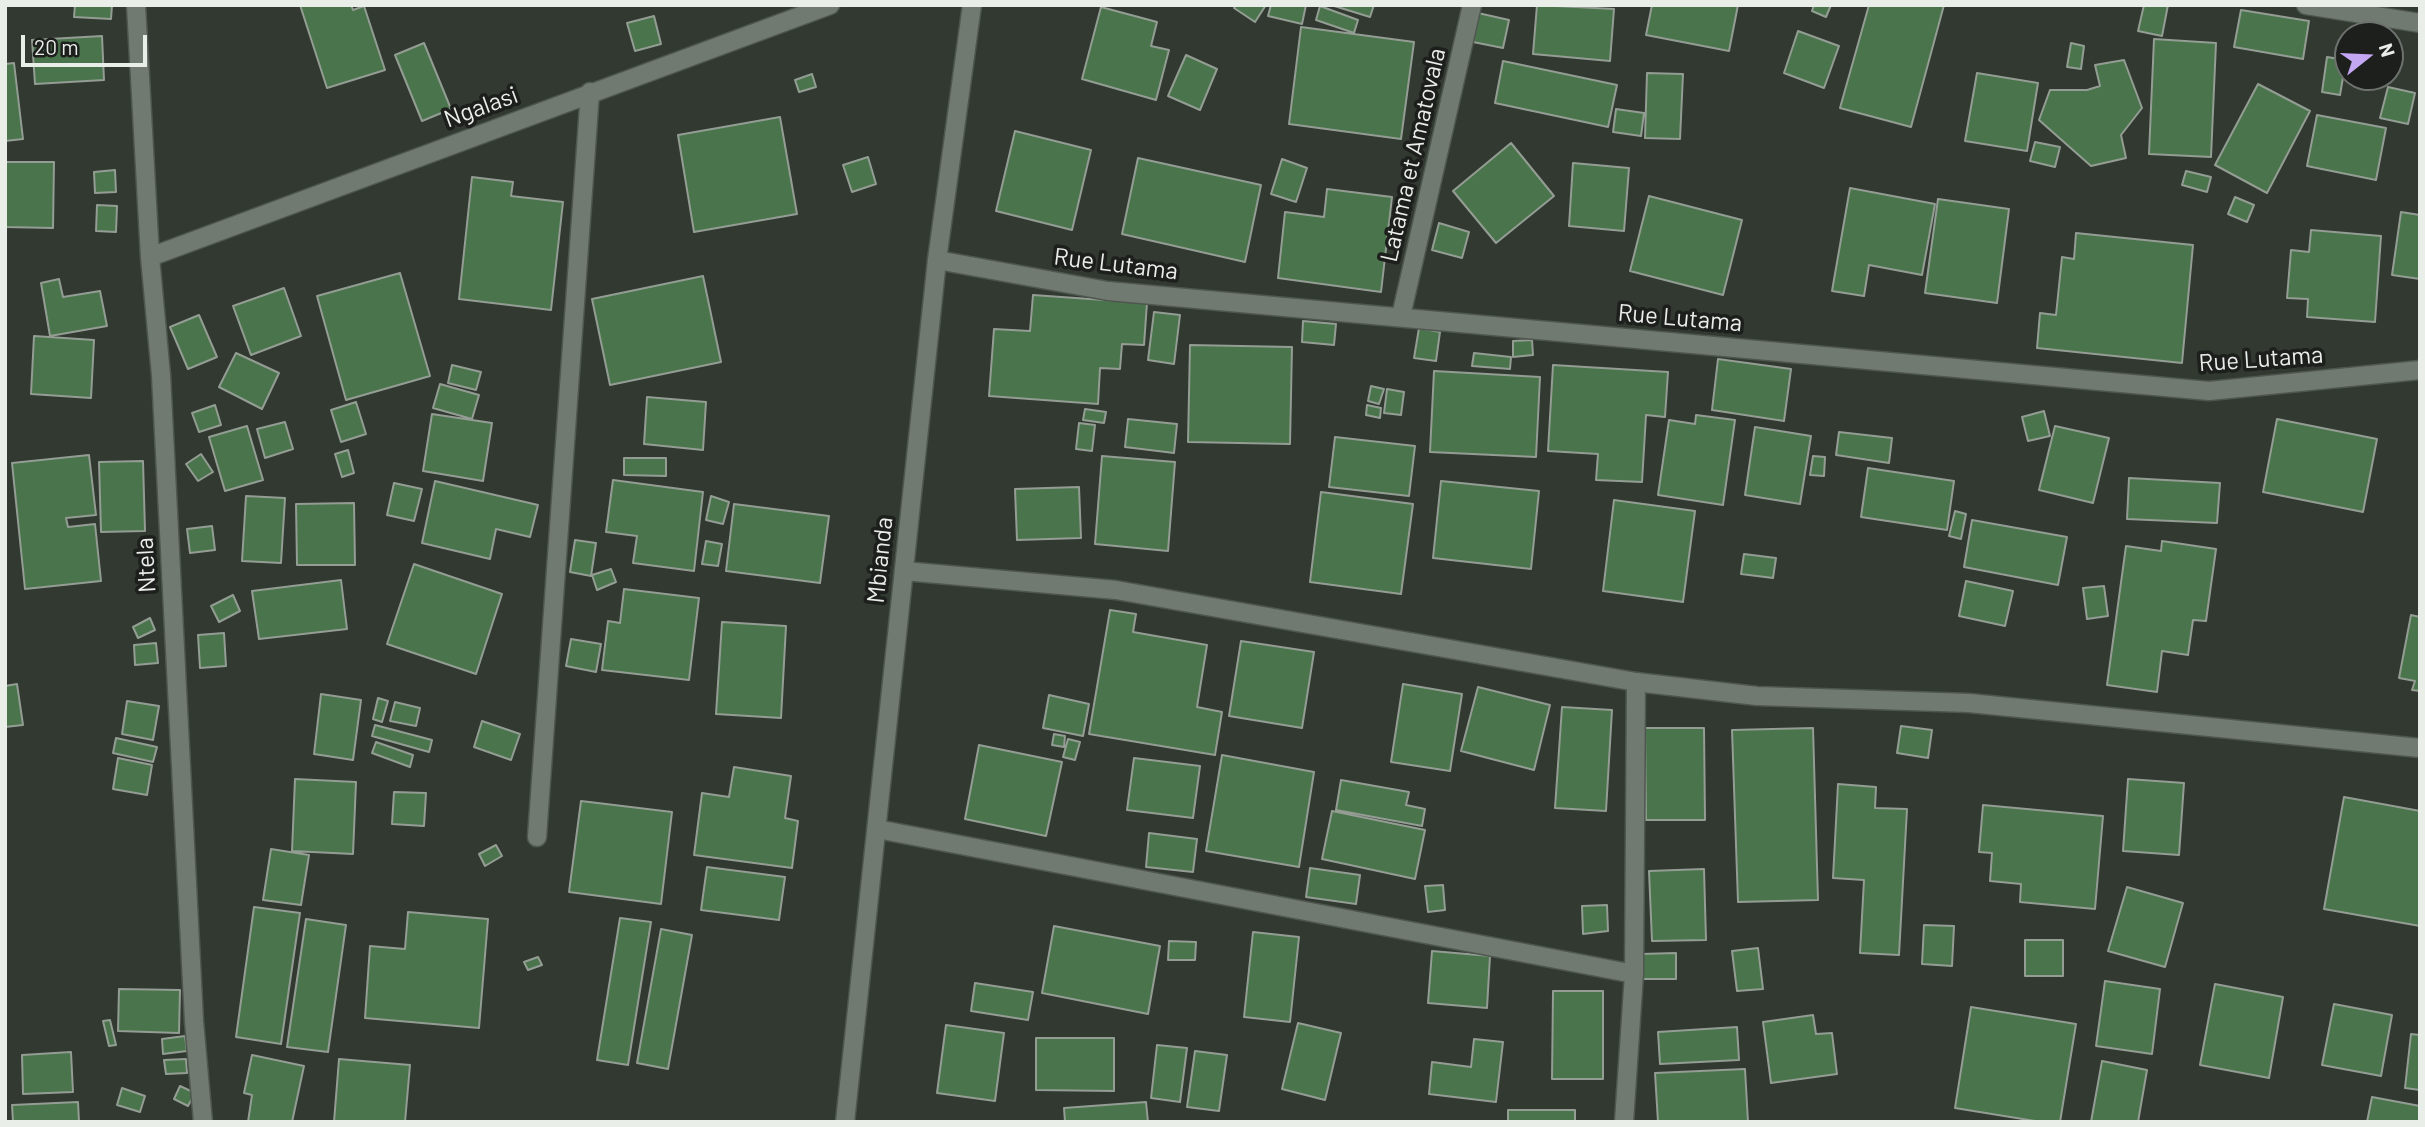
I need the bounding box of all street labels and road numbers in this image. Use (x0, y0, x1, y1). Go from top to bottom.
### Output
street label: Latama et Amatovala (1374, 45, 1452, 265)
street label: Ngalasi (440, 80, 522, 134)
street label: Rue Lutama (1052, 242, 1180, 286)
street label: Rue Lutama (1617, 298, 1743, 338)
street label: Rue Lutama (2198, 340, 2324, 378)
street label: Mbianda (861, 515, 899, 605)
street label: Ntela (130, 537, 162, 593)

